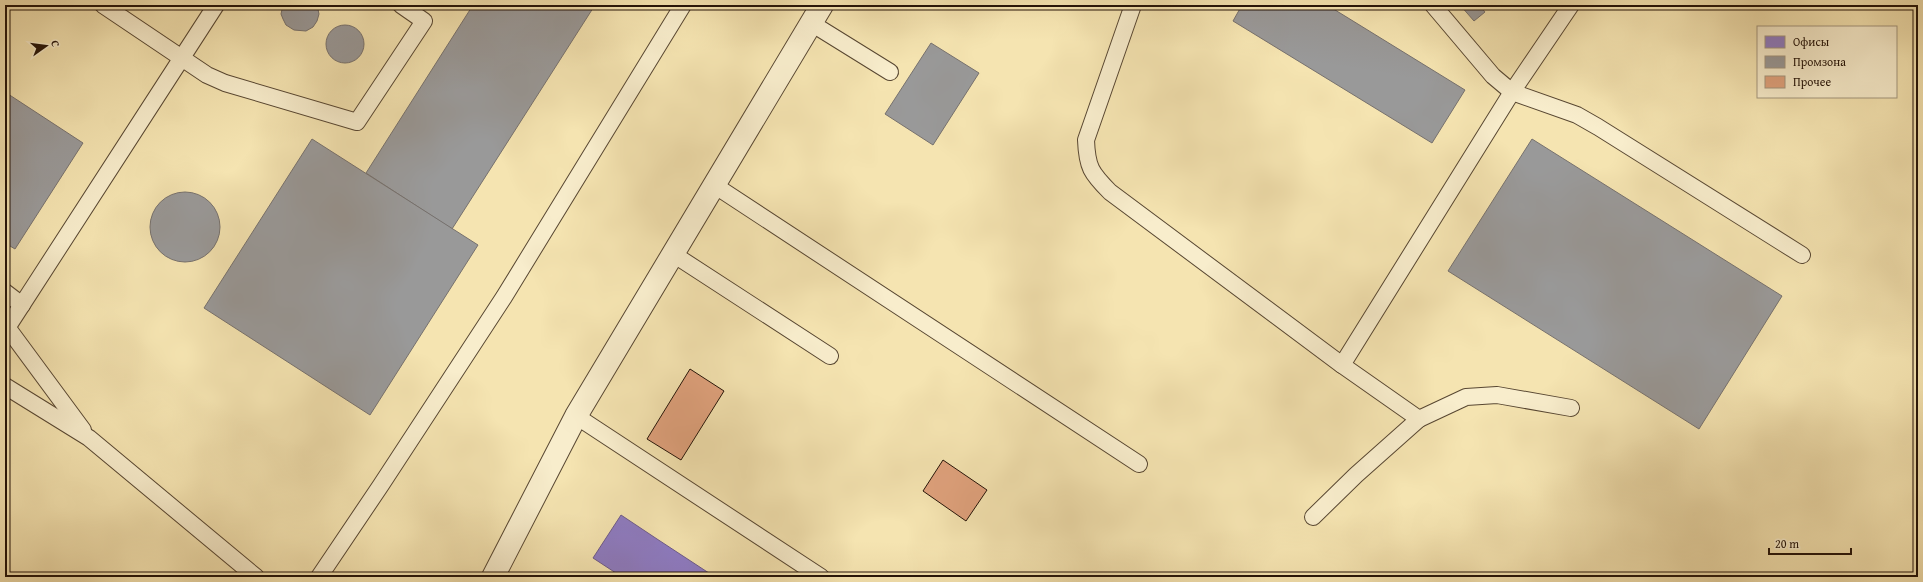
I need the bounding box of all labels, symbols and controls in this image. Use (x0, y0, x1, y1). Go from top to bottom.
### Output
north arrow (26, 26, 66, 66)
legend (1757, 26, 1897, 98)
text: Офисы (1793, 33, 1830, 50)
text: С (47, 39, 64, 49)
text: Промзона (1793, 53, 1846, 70)
text: Прочее (1793, 73, 1831, 90)
scale bar (1769, 530, 1851, 556)
text: 20 m (1775, 535, 1799, 552)

